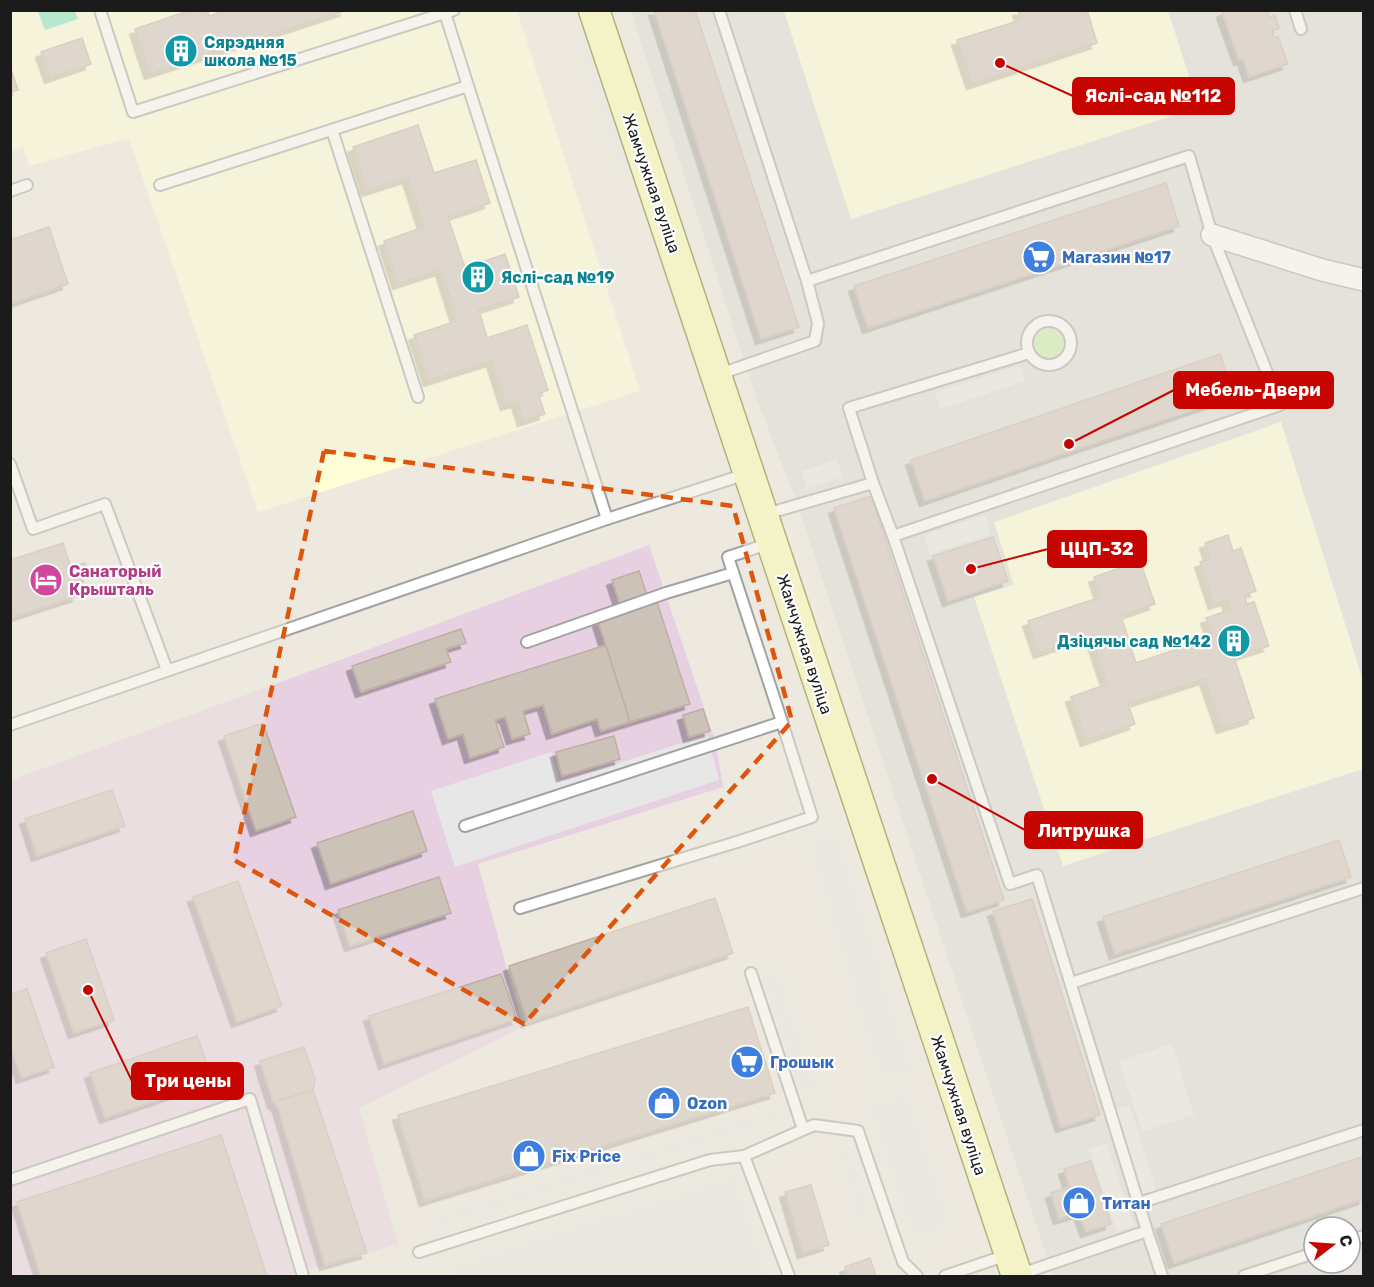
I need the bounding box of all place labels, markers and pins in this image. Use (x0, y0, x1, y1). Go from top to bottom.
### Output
building icon: Сярэдняя школа №15 (163, 33, 199, 69)
place label: Сярэдняя школа №15 (204, 33, 297, 70)
callout: Яслі-сад №112 (1073, 78, 1234, 114)
supermarket icon: Магазин №17 (1021, 239, 1057, 275)
place label: Магазин №17 (1062, 248, 1171, 267)
building icon: Яслі-сад №19 (460, 259, 496, 295)
place label: Яслі-сад №19 (501, 268, 614, 287)
callout: Мебель-Двери (1174, 372, 1333, 408)
callout: ЦЦП-32 (1048, 531, 1146, 567)
hotel icon: Санаторый Крышталь (28, 562, 64, 598)
place label: Санаторый Крышталь (69, 562, 161, 599)
building icon: Дзіцячы сад №142 (1216, 623, 1252, 659)
place label: Дзіцячы сад №142 (1057, 632, 1211, 651)
callout: Литрушка (1025, 812, 1142, 848)
supermarket icon: Грошык (729, 1044, 765, 1080)
place label: Грошык (770, 1053, 835, 1072)
callout: Три цены (132, 1063, 243, 1099)
shop icon: Ozon (646, 1085, 682, 1121)
place label: Ozon (687, 1094, 727, 1113)
shop icon: Fix Price (511, 1138, 547, 1174)
place label: Fix Price (552, 1147, 621, 1166)
shop icon: Титан (1061, 1185, 1097, 1221)
place label: Титан (1102, 1194, 1151, 1213)

